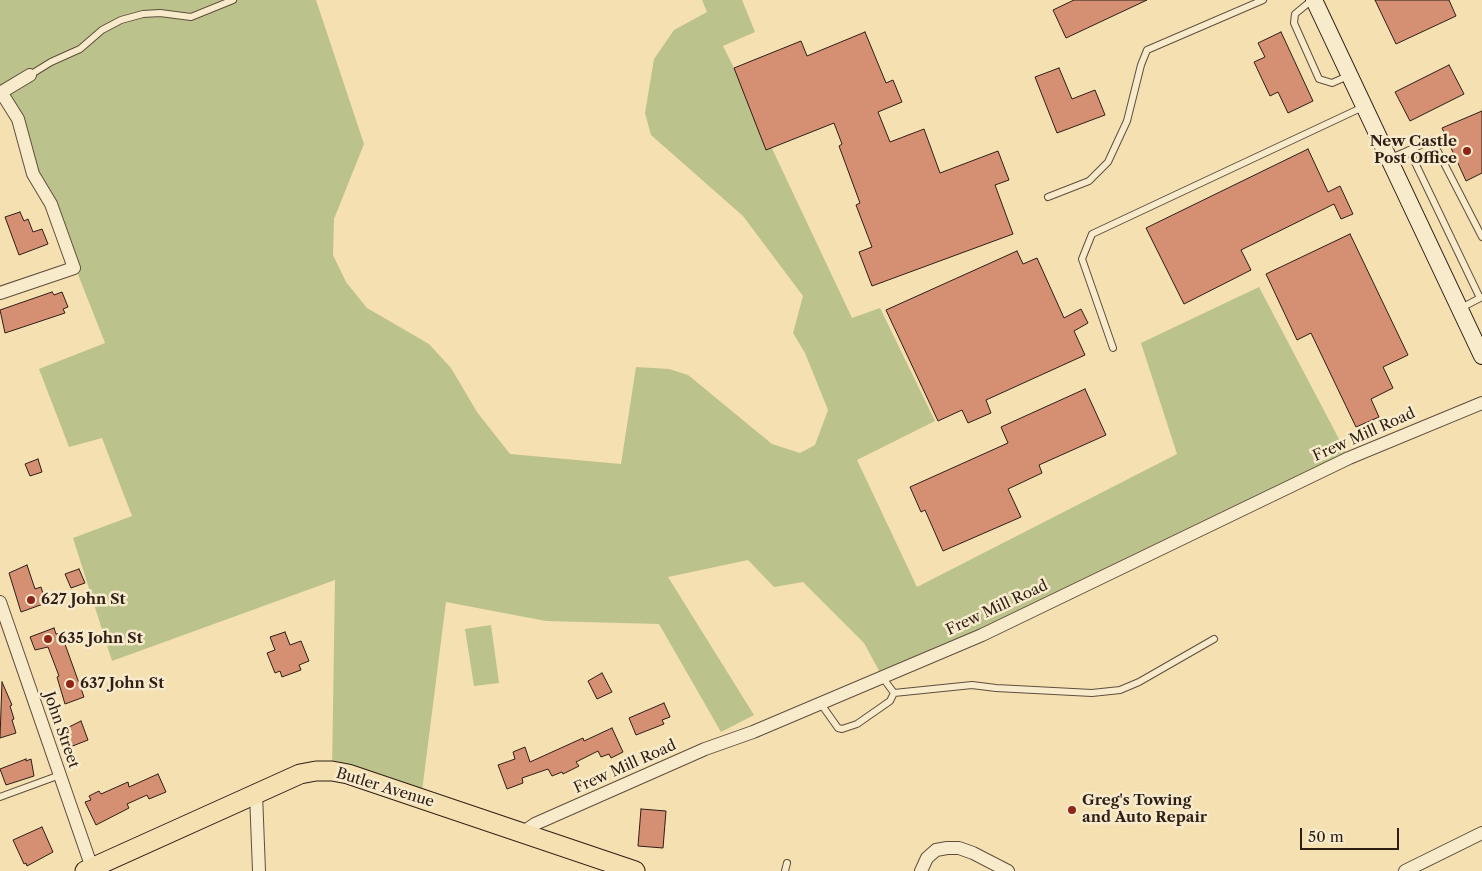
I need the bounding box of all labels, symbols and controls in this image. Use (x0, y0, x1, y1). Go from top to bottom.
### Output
place label: New Castle Post Office (1370, 133, 1457, 168)
marker: New Castle Post Office (1461, 145, 1473, 157)
street label: Frew Mill Road (1310, 404, 1418, 466)
street label: Frew Mill Road (943, 577, 1051, 639)
place label: 627 John St (41, 591, 126, 609)
marker: 627 John St (25, 594, 37, 606)
place label: 635 John St (58, 630, 143, 648)
marker: 635 John St (42, 633, 54, 645)
place label: 637 John St (80, 675, 164, 693)
marker: 637 John St (64, 678, 76, 690)
street label: John Street (40, 689, 82, 771)
street label: Frew Mill Road (571, 736, 679, 798)
street label: Butler Avenue (334, 765, 436, 811)
place label: Greg's Towing and Auto Repair (1082, 792, 1207, 827)
marker: Greg's Towing and Auto Repair (1066, 804, 1078, 816)
scale bar (1302, 818, 1401, 850)
text: 50 m (1308, 827, 1344, 846)

